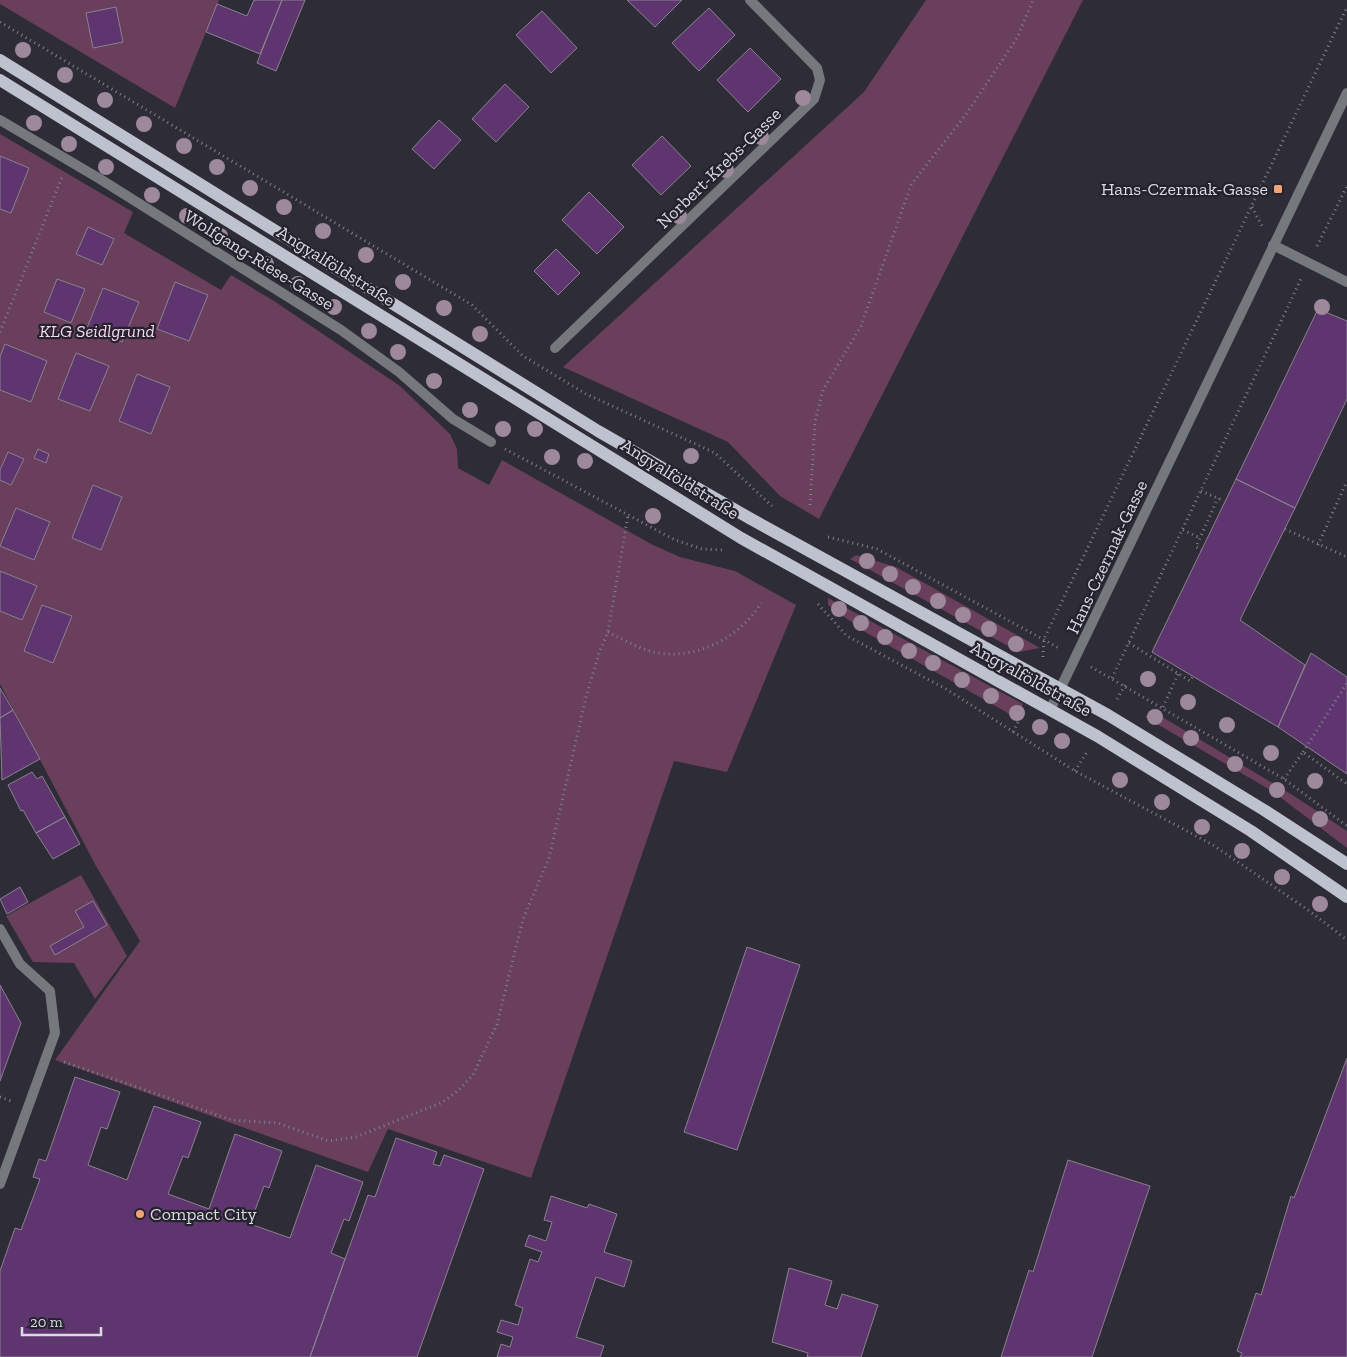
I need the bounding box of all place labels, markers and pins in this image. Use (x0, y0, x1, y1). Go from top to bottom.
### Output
place label: Hans-Czermak-Gasse (1101, 178, 1268, 200)
marker: Hans-Czermak-Gasse (1272, 183, 1284, 195)
place label: Compact City (150, 1203, 257, 1225)
marker: Compact City (134, 1208, 146, 1220)

